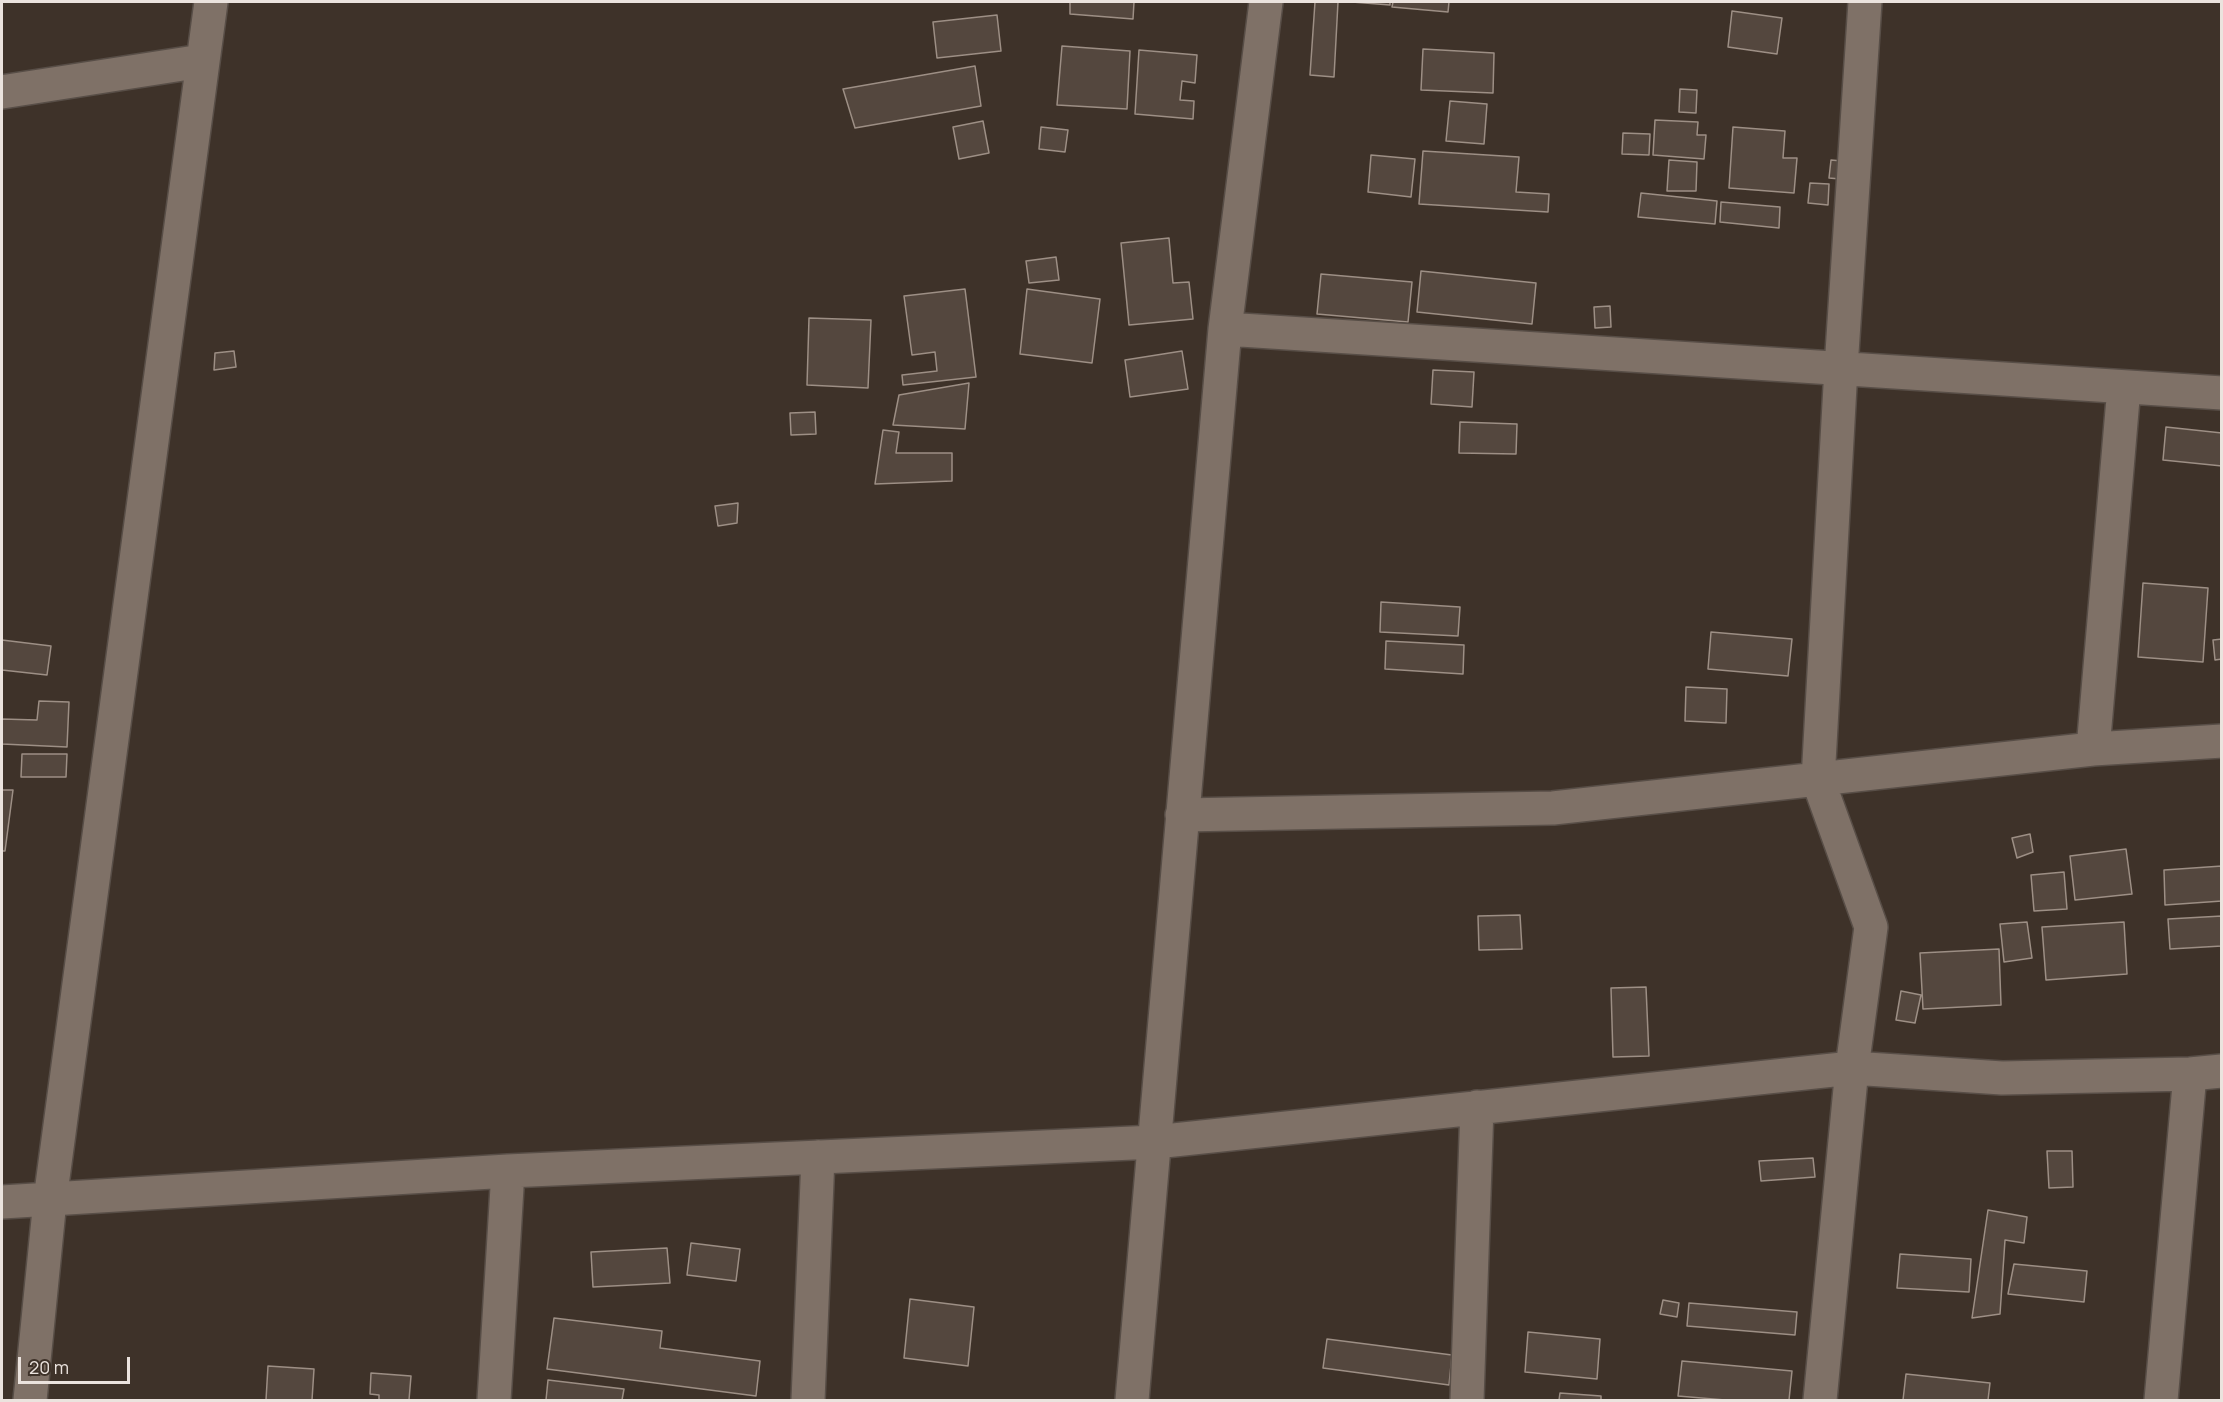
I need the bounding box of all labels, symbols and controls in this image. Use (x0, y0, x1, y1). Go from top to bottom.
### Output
scale bar (21, 1345, 134, 1383)
text: 20 m (29, 1355, 69, 1379)

